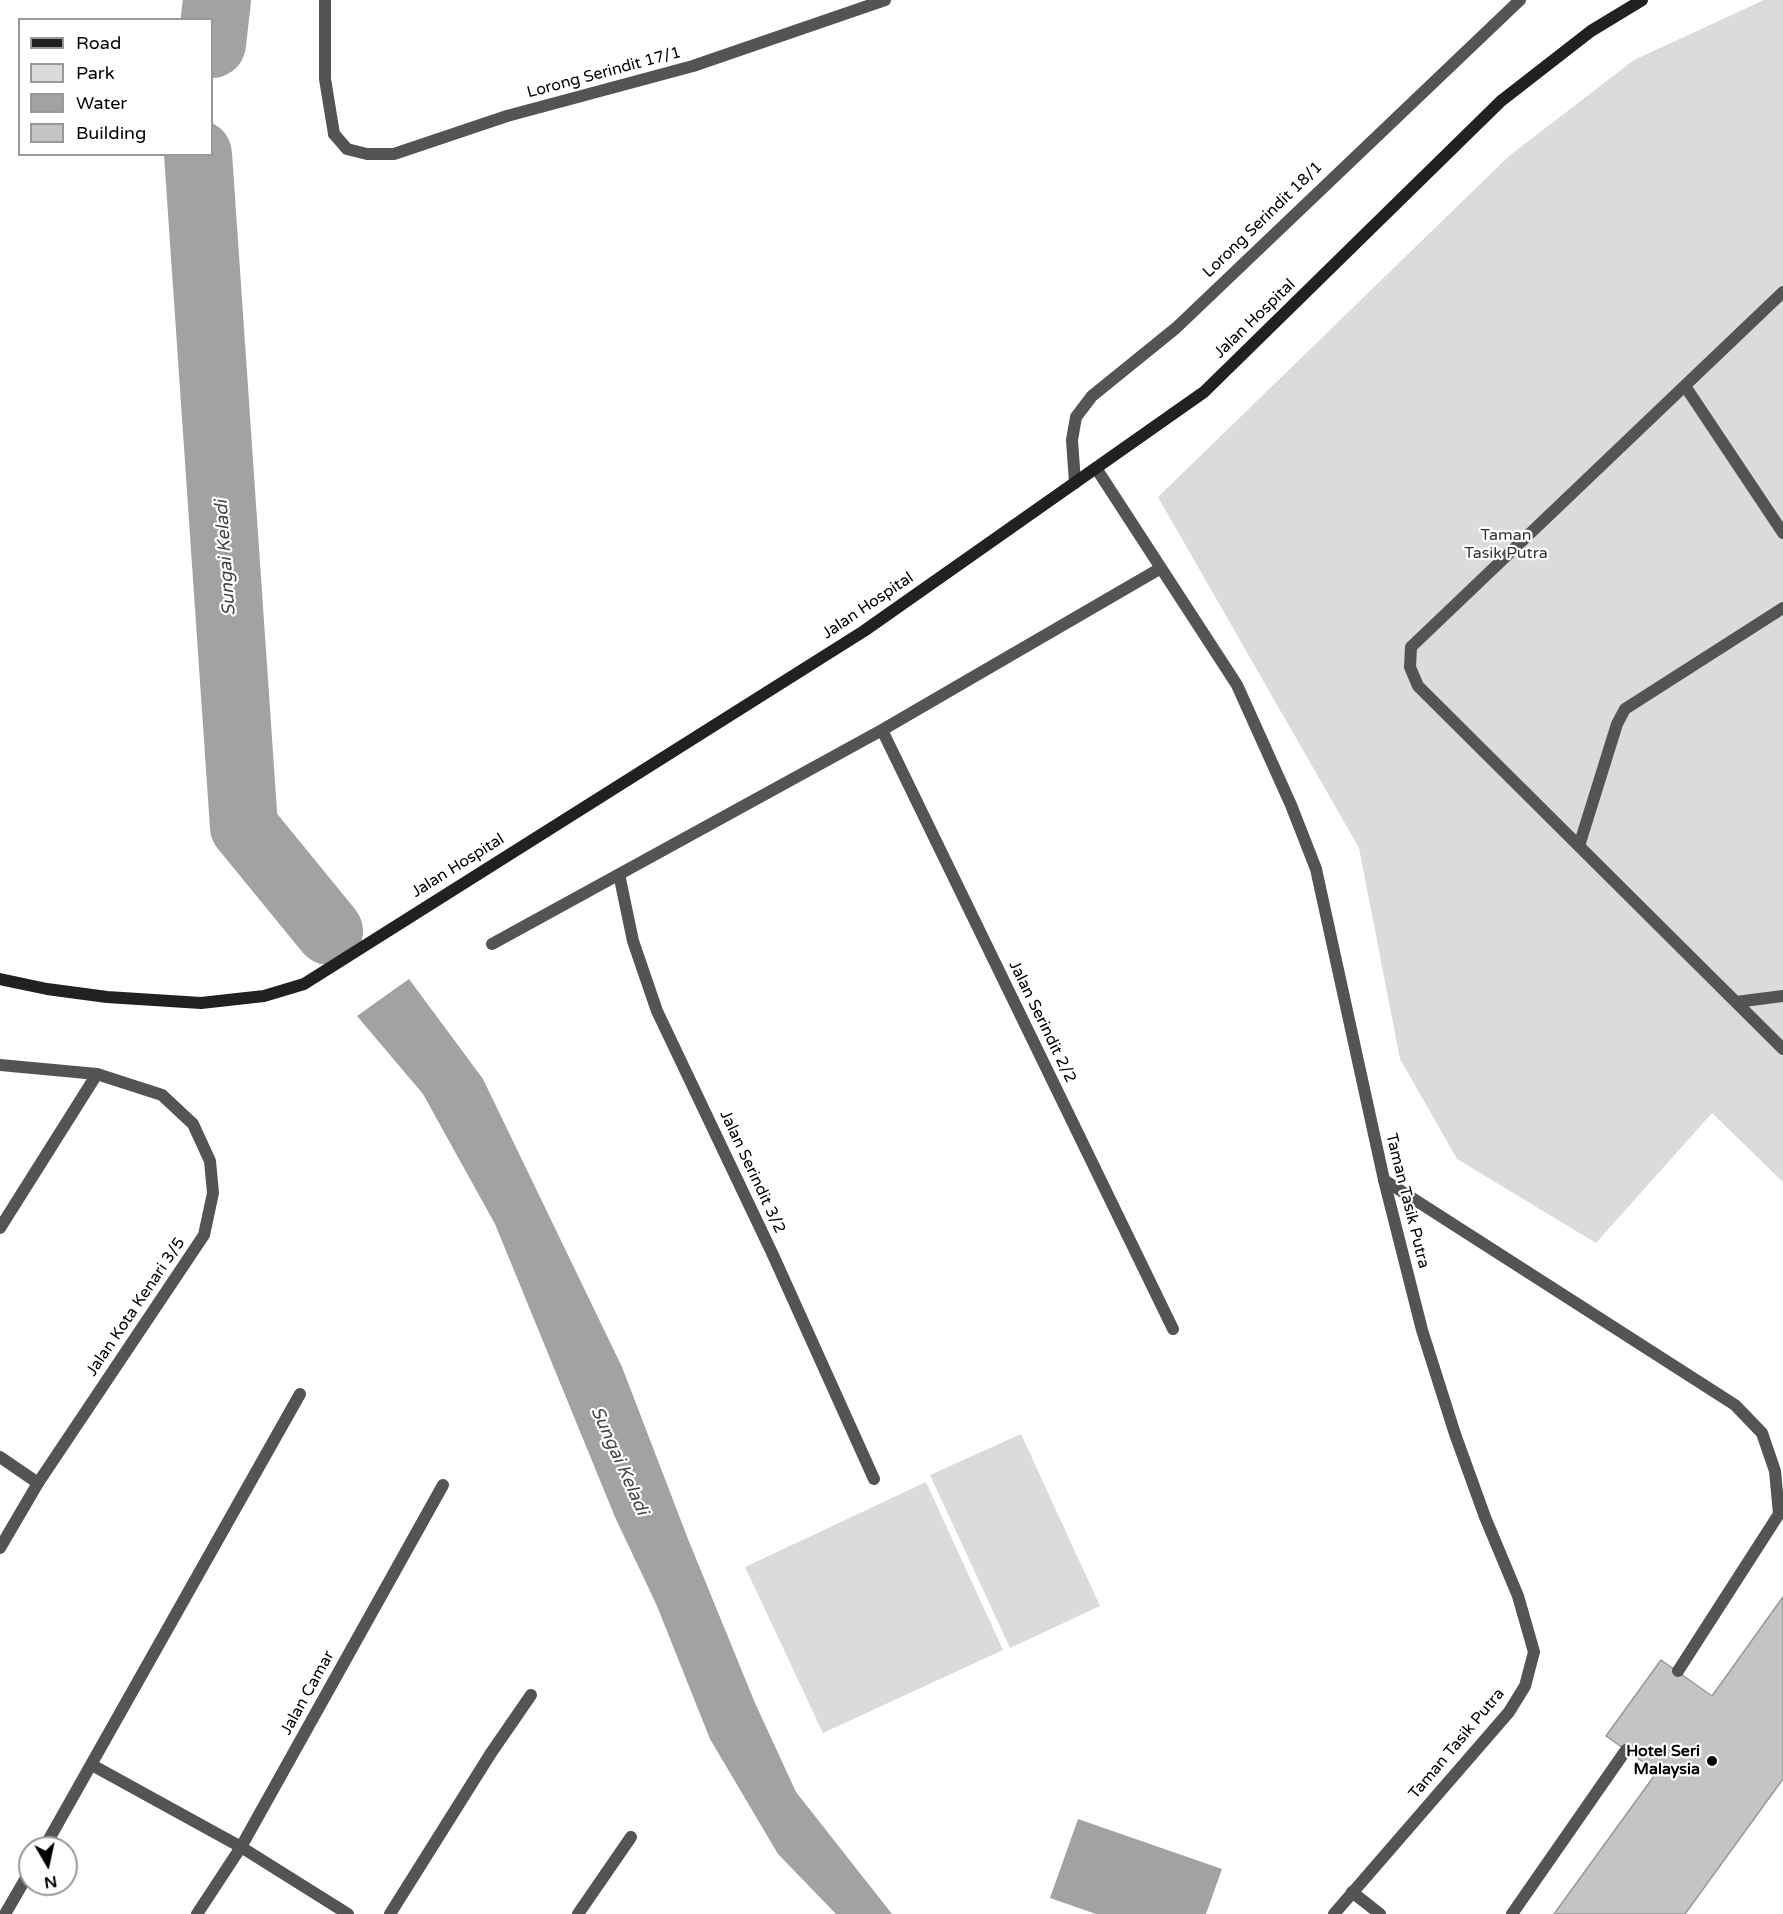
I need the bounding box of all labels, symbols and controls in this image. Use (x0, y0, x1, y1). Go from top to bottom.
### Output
legend (18, 18, 213, 156)
text: Road (76, 32, 121, 54)
street label: Lorong Serindit 17/1 (525, 43, 683, 103)
text: Park (76, 62, 114, 84)
text: Water (76, 92, 127, 114)
text: Building (76, 122, 146, 144)
street label: Lorong Serindit 18/1 (1199, 158, 1327, 282)
street label: Jalan Hospital (1210, 275, 1300, 363)
water label: Sungai Keladi (211, 499, 241, 617)
park label: Taman Tasik Putra (1464, 526, 1548, 564)
street label: Jalan Hospital (819, 568, 917, 644)
street label: Jalan Hospital (408, 830, 508, 902)
street label: Jalan Serindit 2/2 (1004, 958, 1080, 1086)
street label: Jalan Serindit 3/2 (715, 1107, 789, 1237)
street label: Taman Tasik Putra (1381, 1131, 1433, 1271)
street label: Jalan Kota Kenari 3/5 (82, 1234, 190, 1380)
water label: Sungai Keladi (586, 1404, 652, 1518)
street label: Jalan Camar (277, 1648, 339, 1738)
street label: Taman Tasik Putra (1405, 1685, 1509, 1803)
place label: Hotel Seri Malaysia (1626, 1742, 1700, 1780)
marker: Hotel Seri Malaysia (1705, 1754, 1719, 1768)
north arrow (18, 1836, 78, 1896)
text: N (43, 1871, 58, 1893)

